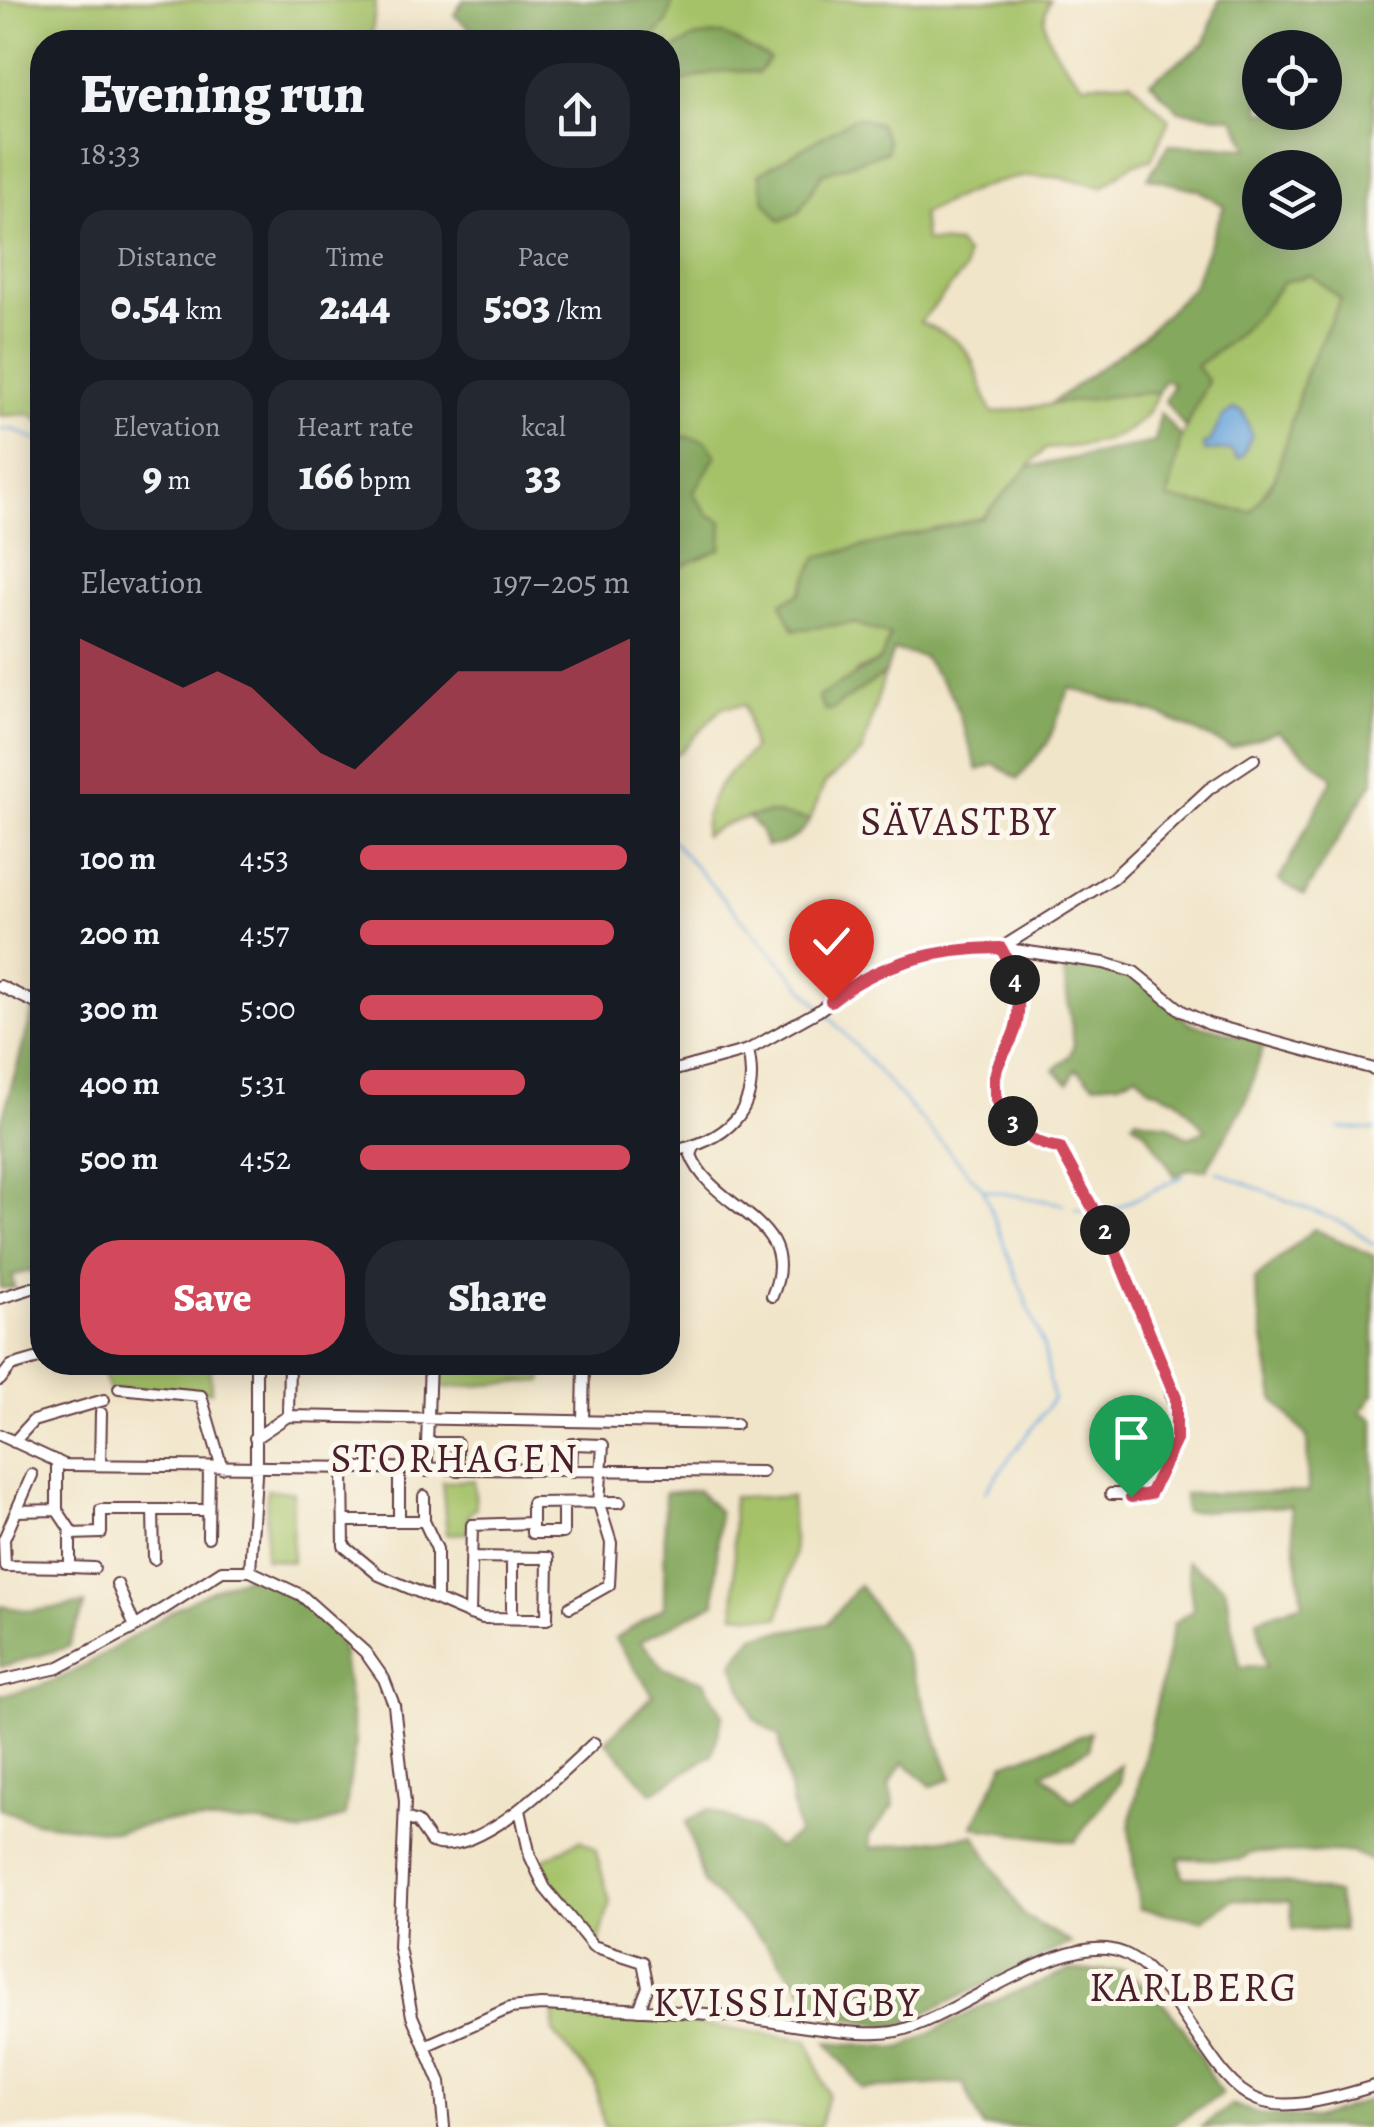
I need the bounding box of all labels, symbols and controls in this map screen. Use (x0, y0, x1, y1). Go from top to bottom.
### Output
map controls (1242, 30, 1342, 250)
button: locate (1242, 30, 1342, 130)
text: Evening run (80, 56, 365, 131)
button: share (525, 63, 630, 168)
text: 18:33 (80, 131, 141, 175)
button: layers (1242, 150, 1342, 250)
text: Distance (116, 238, 217, 276)
text: Time (326, 238, 384, 276)
text: Pace (517, 238, 569, 276)
text: 0.54 (111, 276, 180, 333)
text: 2:44 (320, 276, 390, 333)
text: 5:03 (484, 276, 551, 333)
text: km (180, 291, 223, 329)
text: /km (551, 291, 603, 329)
text: Elevation (113, 408, 220, 446)
text: Heart rate (297, 408, 413, 446)
text: kcal (521, 408, 566, 446)
text: 9 (142, 446, 162, 503)
text: 166 (299, 446, 353, 503)
text: 33 (525, 446, 562, 503)
text: m (162, 461, 191, 499)
text: bpm (353, 461, 411, 499)
text: Elevation (80, 560, 203, 604)
text: 197–205 m (493, 560, 630, 604)
district label: SÄVASTBY (860, 794, 1058, 849)
text: 100 m (80, 836, 156, 880)
text: 4:53 (240, 836, 289, 880)
pin (789, 899, 874, 1002)
text: 200 m (80, 911, 160, 955)
text: 4:57 (240, 911, 289, 955)
icon: check (804, 914, 859, 969)
pin: 4 (990, 955, 1040, 1005)
text: 4 (1008, 961, 1022, 999)
text: 300 m (80, 986, 158, 1030)
text: 5:00 (240, 986, 296, 1030)
text: 400 m (80, 1061, 160, 1105)
text: 5:31 (240, 1061, 286, 1105)
pin: 3 (988, 1096, 1038, 1146)
text: 3 (1007, 1102, 1019, 1140)
text: 500 m (80, 1136, 158, 1180)
text: 4:52 (240, 1136, 291, 1180)
pin: 2 (1080, 1205, 1130, 1255)
text: 2 (1098, 1211, 1112, 1249)
button: Save (80, 1240, 345, 1355)
button: Share (365, 1240, 630, 1355)
pin (1089, 1395, 1174, 1498)
icon: arrive (1104, 1410, 1159, 1465)
district label: STORHAGEN (331, 1431, 579, 1486)
district label: KARLBERG (1089, 1960, 1299, 2015)
district label: KVISSLINGBY (653, 1975, 921, 2030)

